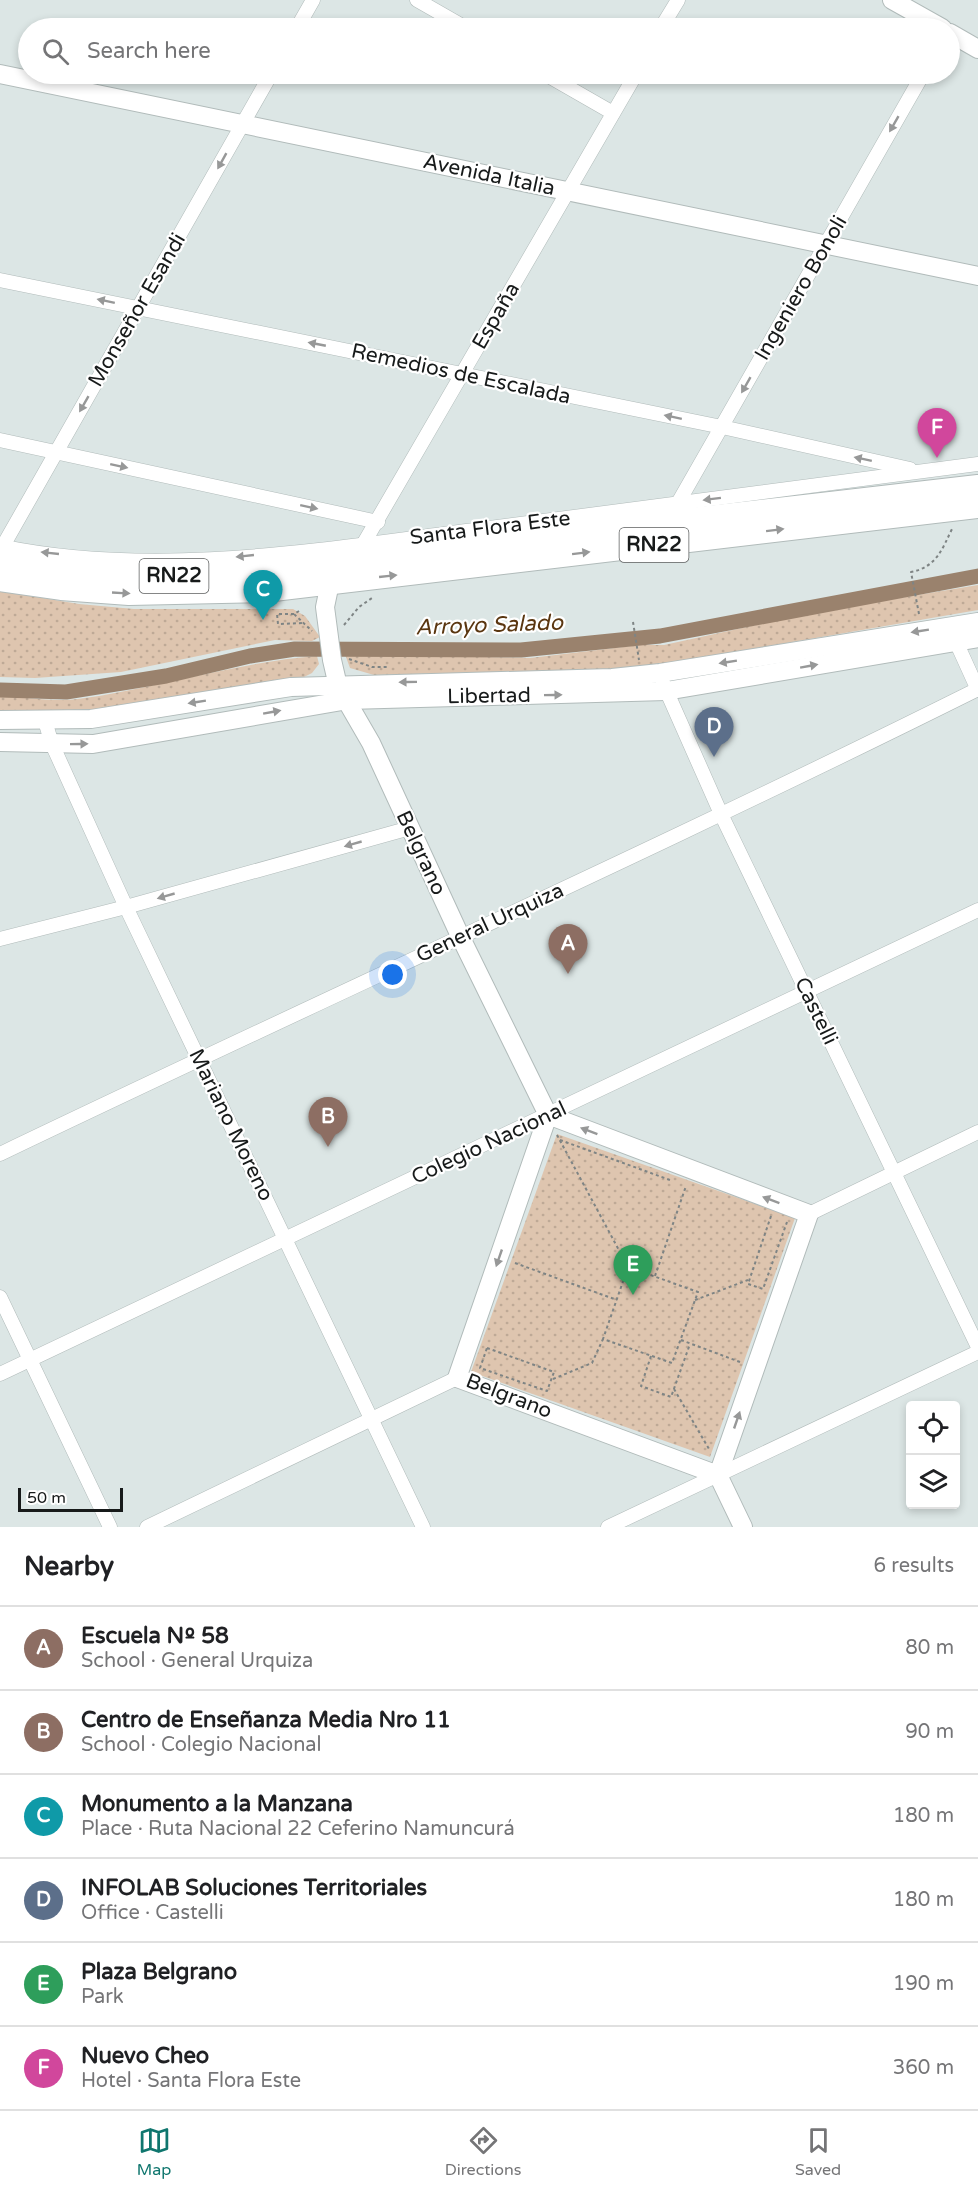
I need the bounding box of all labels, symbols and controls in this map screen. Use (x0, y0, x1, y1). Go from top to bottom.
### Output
search box (18, 18, 960, 84)
icon: search (39, 35, 72, 68)
text: Search here (87, 38, 211, 64)
one-way arrow (889, 116, 900, 132)
street label: Avenida Italia (421, 149, 557, 201)
one-way arrow (216, 153, 227, 169)
street label: Ingeniero Bonoli (749, 211, 853, 365)
street label: Monseñor Esandi (83, 229, 191, 391)
street label: España (467, 278, 525, 354)
one-way arrow (96, 296, 115, 305)
one-way arrow (308, 339, 327, 349)
street label: Remedios de Escalada (349, 339, 573, 409)
one-way arrow (741, 377, 751, 394)
one-way arrow (79, 395, 89, 412)
pin: F (918, 408, 956, 458)
one-way arrow (664, 412, 682, 422)
one-way arrow (854, 454, 873, 463)
one-way arrow (109, 462, 128, 471)
one-way arrow (702, 494, 721, 503)
one-way arrow (300, 503, 319, 513)
street label: Santa Flora Este (408, 506, 572, 550)
one-way arrow (766, 526, 785, 535)
road number: RN22 (620, 528, 688, 562)
one-way arrow (41, 549, 60, 558)
one-way arrow (572, 549, 591, 558)
one-way arrow (235, 551, 254, 561)
road number: RN22 (140, 559, 208, 593)
pin: C (244, 570, 282, 620)
one-way arrow (378, 571, 397, 581)
one-way arrow (111, 588, 130, 597)
water label: Arroyo Salado (415, 609, 565, 641)
one-way arrow (911, 627, 930, 636)
one-way arrow (718, 658, 737, 667)
one-way arrow (800, 661, 819, 670)
one-way arrow (398, 677, 417, 687)
street label: Libertad (447, 683, 531, 709)
one-way arrow (544, 690, 563, 700)
one-way arrow (187, 697, 206, 706)
one-way arrow (262, 707, 281, 716)
pin: D (694, 708, 734, 757)
one-way arrow (70, 739, 89, 749)
street label: Belgrano (391, 807, 451, 899)
one-way arrow (344, 840, 362, 849)
street label: General Urquiza (412, 878, 568, 968)
one-way arrow (156, 892, 174, 901)
pin: A (548, 924, 588, 974)
your location (378, 960, 407, 989)
street label: Castelli (789, 973, 843, 1049)
street label: Mariano Moreno (183, 1045, 279, 1205)
street label: Colegio Nacional (407, 1096, 571, 1190)
pin: B (308, 1098, 348, 1147)
one-way arrow (580, 1126, 598, 1135)
one-way arrow (762, 1194, 780, 1204)
pin: E (614, 1246, 652, 1295)
one-way arrow (493, 1249, 503, 1267)
street label: Belgrano (462, 1368, 556, 1424)
map controls (906, 1401, 960, 1509)
button: locate (906, 1401, 960, 1455)
one-way arrow (732, 1411, 742, 1429)
button: layers (906, 1455, 960, 1509)
scale bar (18, 1485, 123, 1512)
text: 50 m (27, 1488, 66, 1508)
text: Nearby (24, 1551, 114, 1582)
text: 6 results (874, 1554, 954, 1578)
text: Escuela Nº 58 (81, 1623, 229, 1649)
text: A (36, 1636, 51, 1660)
text: 80 m (905, 1636, 954, 1660)
text: School · General Urquiza (81, 1649, 313, 1673)
text: Centro de Enseñanza Media Nro 11 (81, 1707, 451, 1733)
text: B (37, 1720, 50, 1744)
text: 90 m (905, 1720, 954, 1744)
text: School · Colegio Nacional (81, 1733, 322, 1757)
text: Monumento a la Manzana (81, 1791, 353, 1817)
text: C (37, 1804, 50, 1828)
text: 180 m (893, 1804, 954, 1828)
text: Place · Ruta Nacional 22 Ceferino Namuncurá (81, 1817, 515, 1841)
text: INFOLAB Soluciones Territoriales (81, 1875, 427, 1901)
text: D (36, 1888, 51, 1912)
text: 180 m (893, 1888, 954, 1912)
text: Office · Castelli (81, 1901, 224, 1925)
text: Plaza Belgrano (81, 1959, 237, 1985)
text: E (37, 1972, 50, 1996)
text: 190 m (893, 1972, 954, 1996)
text: Park (81, 1985, 124, 2009)
text: Nuevo Cheo (81, 2043, 209, 2069)
text: F (37, 2056, 50, 2080)
text: 360 m (893, 2056, 954, 2080)
text: Hotel · Santa Flora Este (81, 2069, 301, 2093)
tab: Map (137, 2124, 171, 2180)
tab: Directions (445, 2124, 521, 2180)
tab: Saved (795, 2124, 841, 2180)

